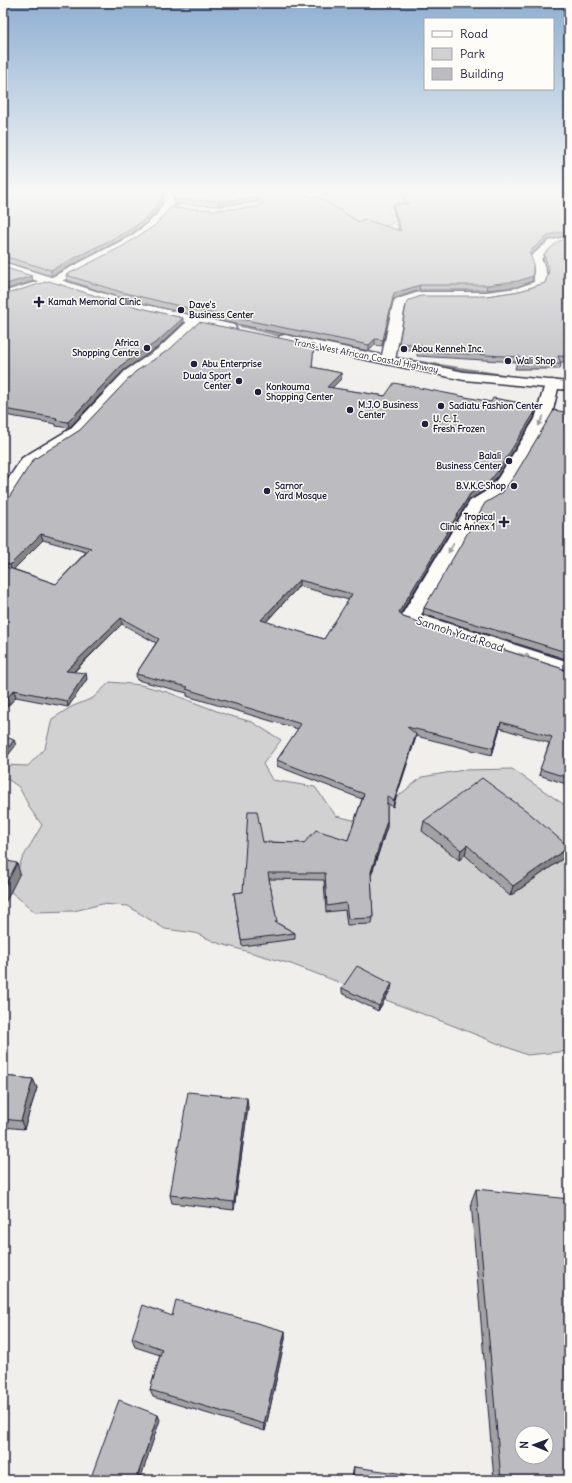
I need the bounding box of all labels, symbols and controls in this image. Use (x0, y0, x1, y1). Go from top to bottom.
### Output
legend (424, 18, 554, 90)
text: Road (460, 26, 488, 41)
text: Park (460, 46, 485, 61)
text: Building (460, 66, 504, 81)
marker: Kamah Memorial Clinic (33, 296, 45, 308)
place label: Kamah Memorial Clinic (48, 296, 141, 307)
place label: Dave's Business Center (189, 299, 254, 320)
marker: Dave's Business Center (176, 305, 186, 315)
street label: Trans-West African Coastal Highway (293, 336, 439, 375)
place label: Africa Shopping Centre (72, 337, 139, 359)
marker: Africa Shopping Centre (142, 343, 152, 353)
place label: Abou Kenneh Inc. (412, 343, 484, 354)
marker: Abou Kenneh Inc. (399, 344, 409, 354)
place label: Wali Shop (516, 355, 556, 367)
marker: Wali Shop (503, 356, 513, 366)
place label: Abu Enterprise (202, 358, 262, 370)
marker: Abu Enterprise (189, 359, 199, 369)
place label: Duala Sport Center (183, 370, 232, 391)
marker: Duala Sport Center (234, 376, 244, 386)
place label: Konkouma Shopping Center (266, 381, 333, 403)
marker: Konkouma Shopping Center (253, 387, 263, 397)
place label: M.J.O Business Center (358, 399, 418, 420)
place label: Sadiatu Fashion Center (449, 400, 543, 411)
marker: Sadiatu Fashion Center (436, 401, 446, 411)
marker: M.J.O Business Center (345, 405, 355, 415)
place label: U. C. I. Fresh Frozen (433, 413, 486, 434)
one-way arrow (537, 415, 544, 427)
marker: U. C. I. Fresh Frozen (420, 419, 430, 429)
place label: Balali Business Center (436, 450, 501, 471)
marker: Balali Business Center (504, 456, 514, 466)
place label: Sarnor Yard Mosque (274, 480, 327, 502)
place label: B.V.K.C Shop (456, 480, 506, 492)
marker: B.V.K.C Shop (509, 481, 519, 491)
marker: Sarnor Yard Mosque (262, 486, 272, 496)
place label: Tropical Clinic Annex 1 (440, 511, 495, 532)
marker: Tropical Clinic Annex 1 (498, 516, 510, 528)
one-way arrow (447, 542, 454, 554)
street label: Sannoh Yard Road (414, 613, 506, 655)
one-way arrow (518, 652, 530, 658)
north arrow (514, 1425, 554, 1465)
text: N (517, 1441, 531, 1449)

